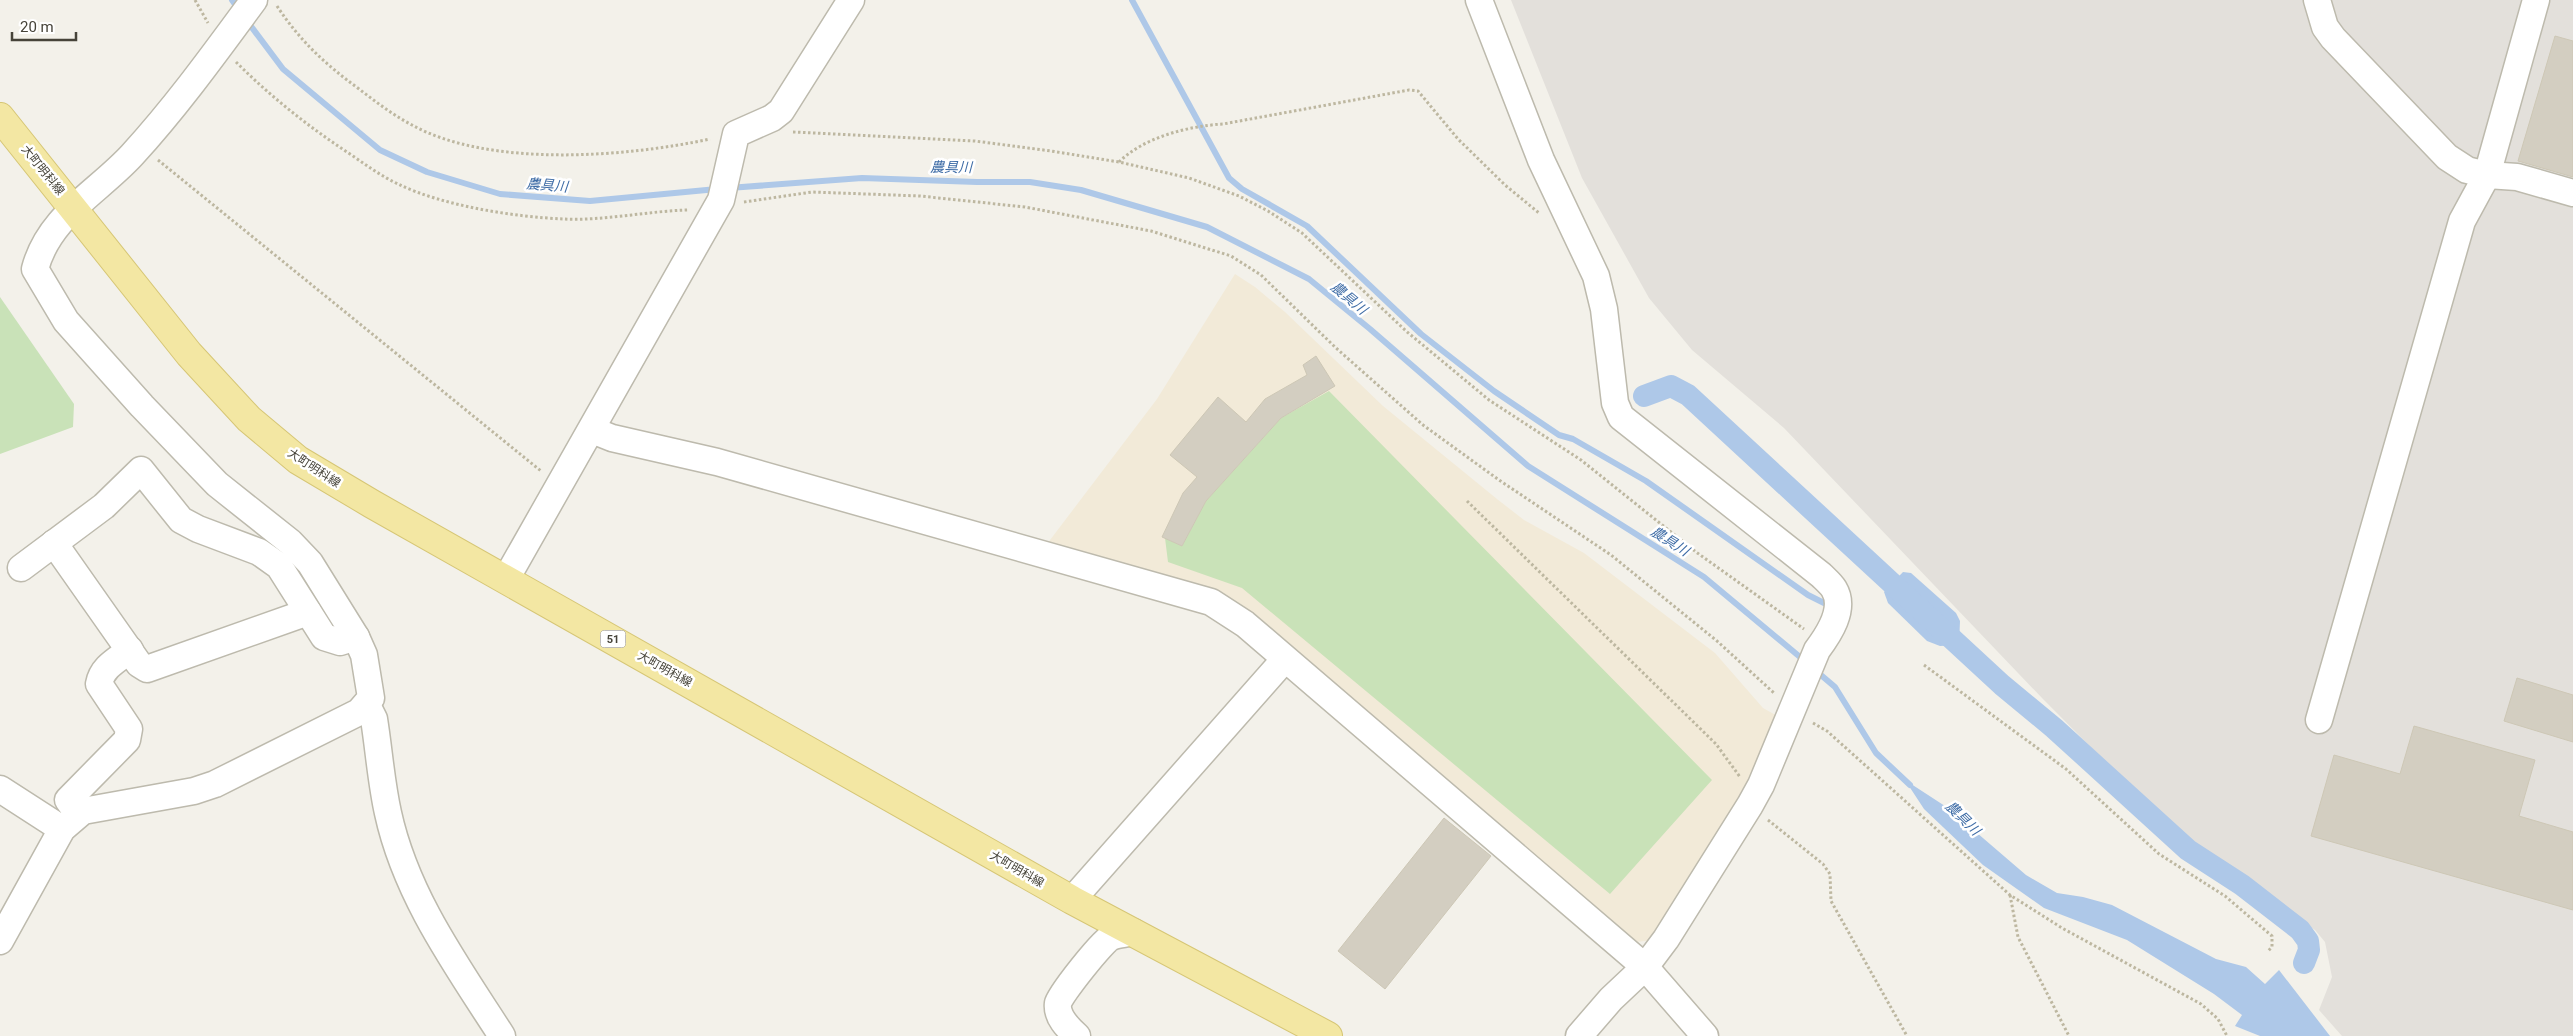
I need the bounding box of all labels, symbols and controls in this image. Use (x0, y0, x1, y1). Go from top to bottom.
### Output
scale bar (12, 10, 76, 42)
text: 20 m (20, 18, 54, 36)
street label: 大町明科線 (19, 142, 67, 198)
water label: 農具川 (930, 159, 974, 175)
water label: 農具川 (525, 175, 571, 195)
water label: 農具川 (1328, 278, 1372, 319)
street label: 大町明科線 (285, 446, 343, 490)
water label: 農具川 (1648, 523, 1694, 560)
road number: 51 (600, 630, 626, 648)
street label: 大町明科線 (635, 648, 695, 690)
water label: 農具川 (1942, 798, 1985, 840)
street label: 大町明科線 (988, 848, 1046, 890)

